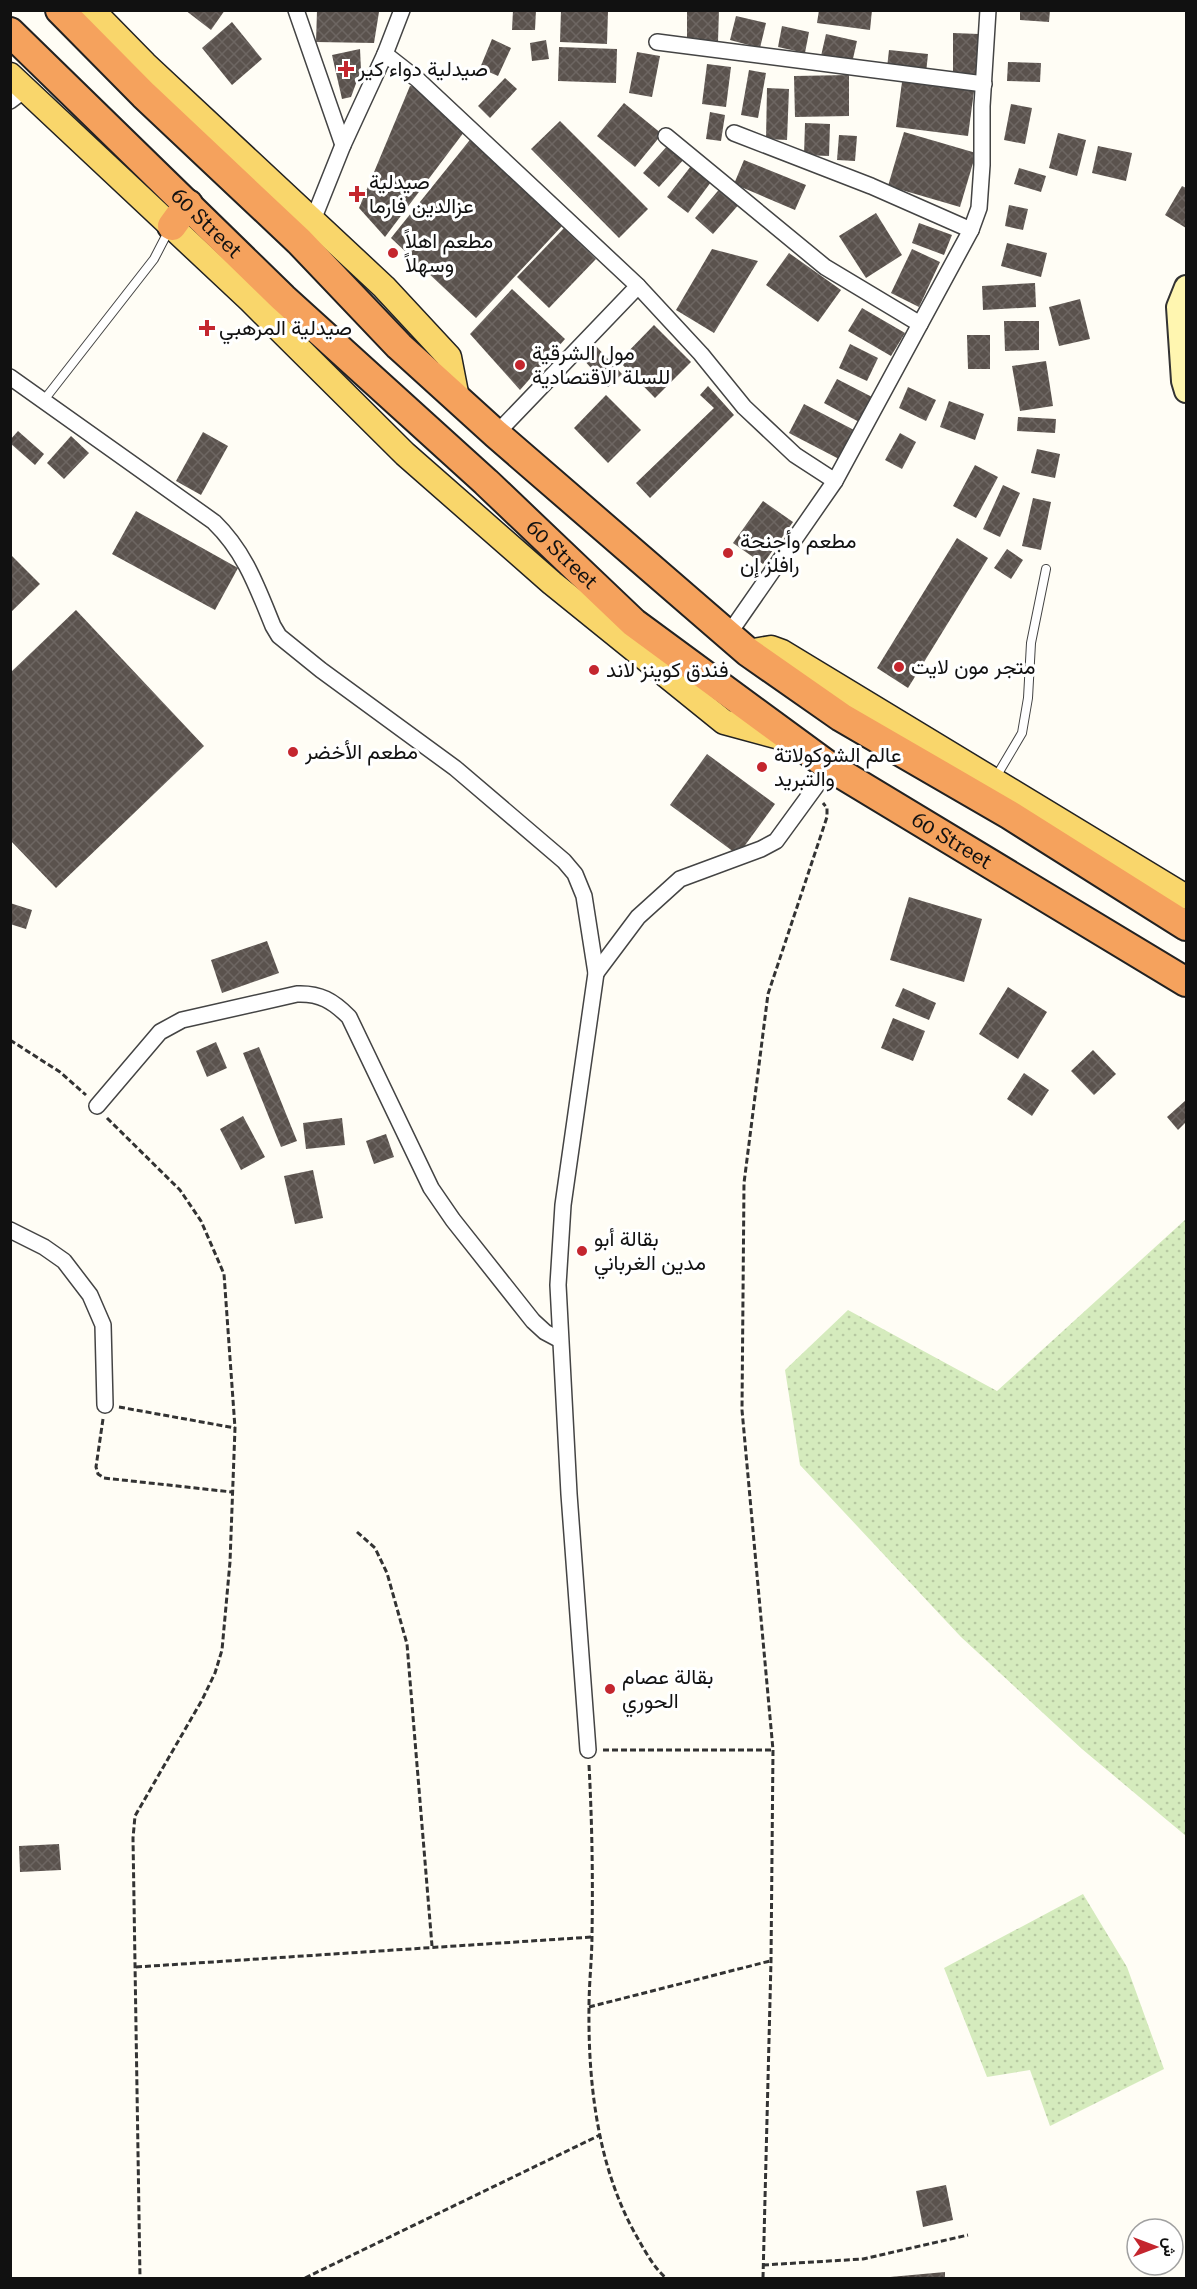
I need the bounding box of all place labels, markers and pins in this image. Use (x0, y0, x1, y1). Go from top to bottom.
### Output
place label: صيدلية دواء كير (357, 57, 488, 82)
marker: صيدلية دواء كير (339, 62, 353, 76)
place label: صيدلية عزالدين فارما (369, 170, 474, 219)
marker: صيدلية عزالدين فارما (350, 187, 364, 201)
place label: مطعم اهلاً وسهلاً (404, 228, 493, 278)
marker: مطعم اهلاً وسهلاً (386, 246, 400, 260)
place label: صيدلية المرهبي (219, 316, 352, 345)
marker: صيدلية المرهبي (200, 321, 214, 335)
place label: مول الشرقية للسلة الاقتصادية (532, 341, 670, 389)
marker: مول الشرقية للسلة الاقتصادية (513, 358, 527, 372)
place label: مطعم وأجنحة رافلز إن (740, 529, 857, 579)
marker: مطعم وأجنحة رافلز إن (721, 546, 735, 560)
place label: متجر مون لايت (911, 655, 1036, 680)
place label: فندق كوينز لاند (606, 658, 729, 683)
marker: متجر مون لايت (892, 660, 906, 674)
marker: فندق كوينز لاند (587, 663, 601, 677)
place label: مطعم الأخضر (304, 740, 418, 766)
place label: عالم الشوكولاتة والتبريد (774, 743, 902, 792)
marker: مطعم الأخضر (286, 745, 300, 759)
marker: عالم الشوكولاتة والتبريد (755, 760, 769, 774)
place label: بقالة أبو مدين الغرباني (594, 1227, 706, 1280)
marker: بقالة أبو مدين الغرباني (575, 1244, 589, 1258)
place label: بقالة عصام الحوري (622, 1665, 713, 1718)
marker: بقالة عصام الحوري (603, 1682, 617, 1696)

